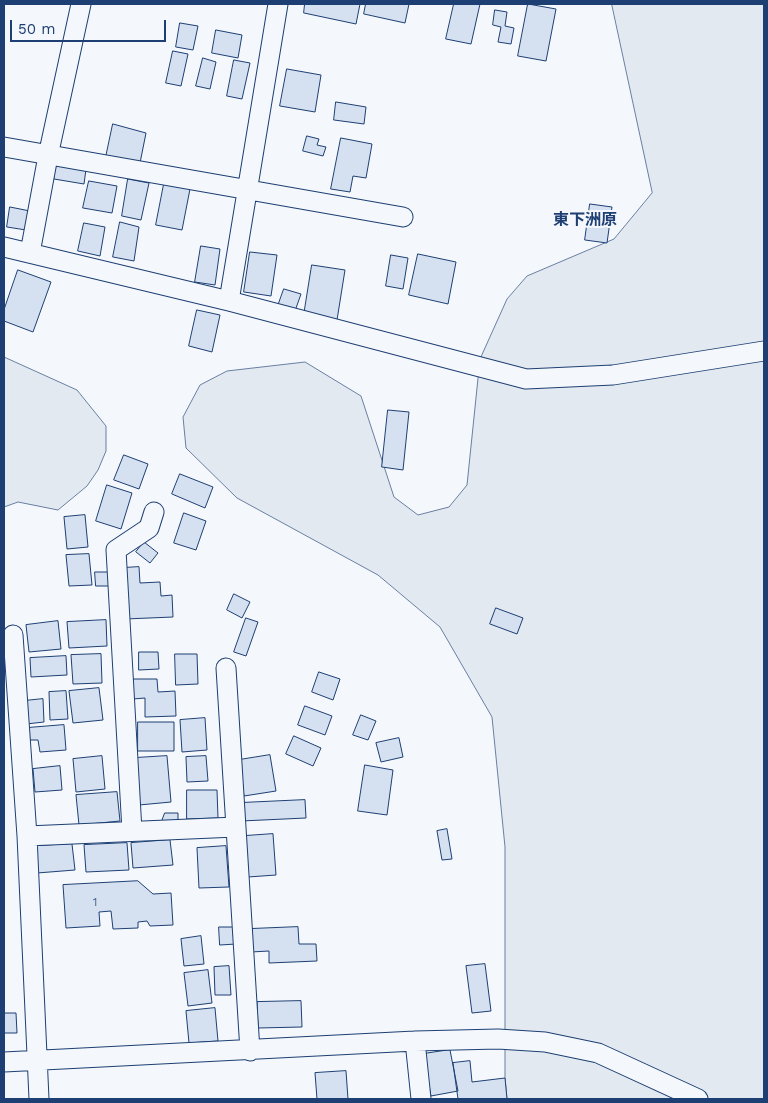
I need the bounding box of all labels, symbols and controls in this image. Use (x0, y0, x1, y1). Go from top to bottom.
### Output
scale bar (12, 10, 169, 42)
text: 50 m (18, 20, 55, 38)
district label: 東下洲原 (553, 210, 617, 230)
house number: 1 (93, 895, 97, 909)

